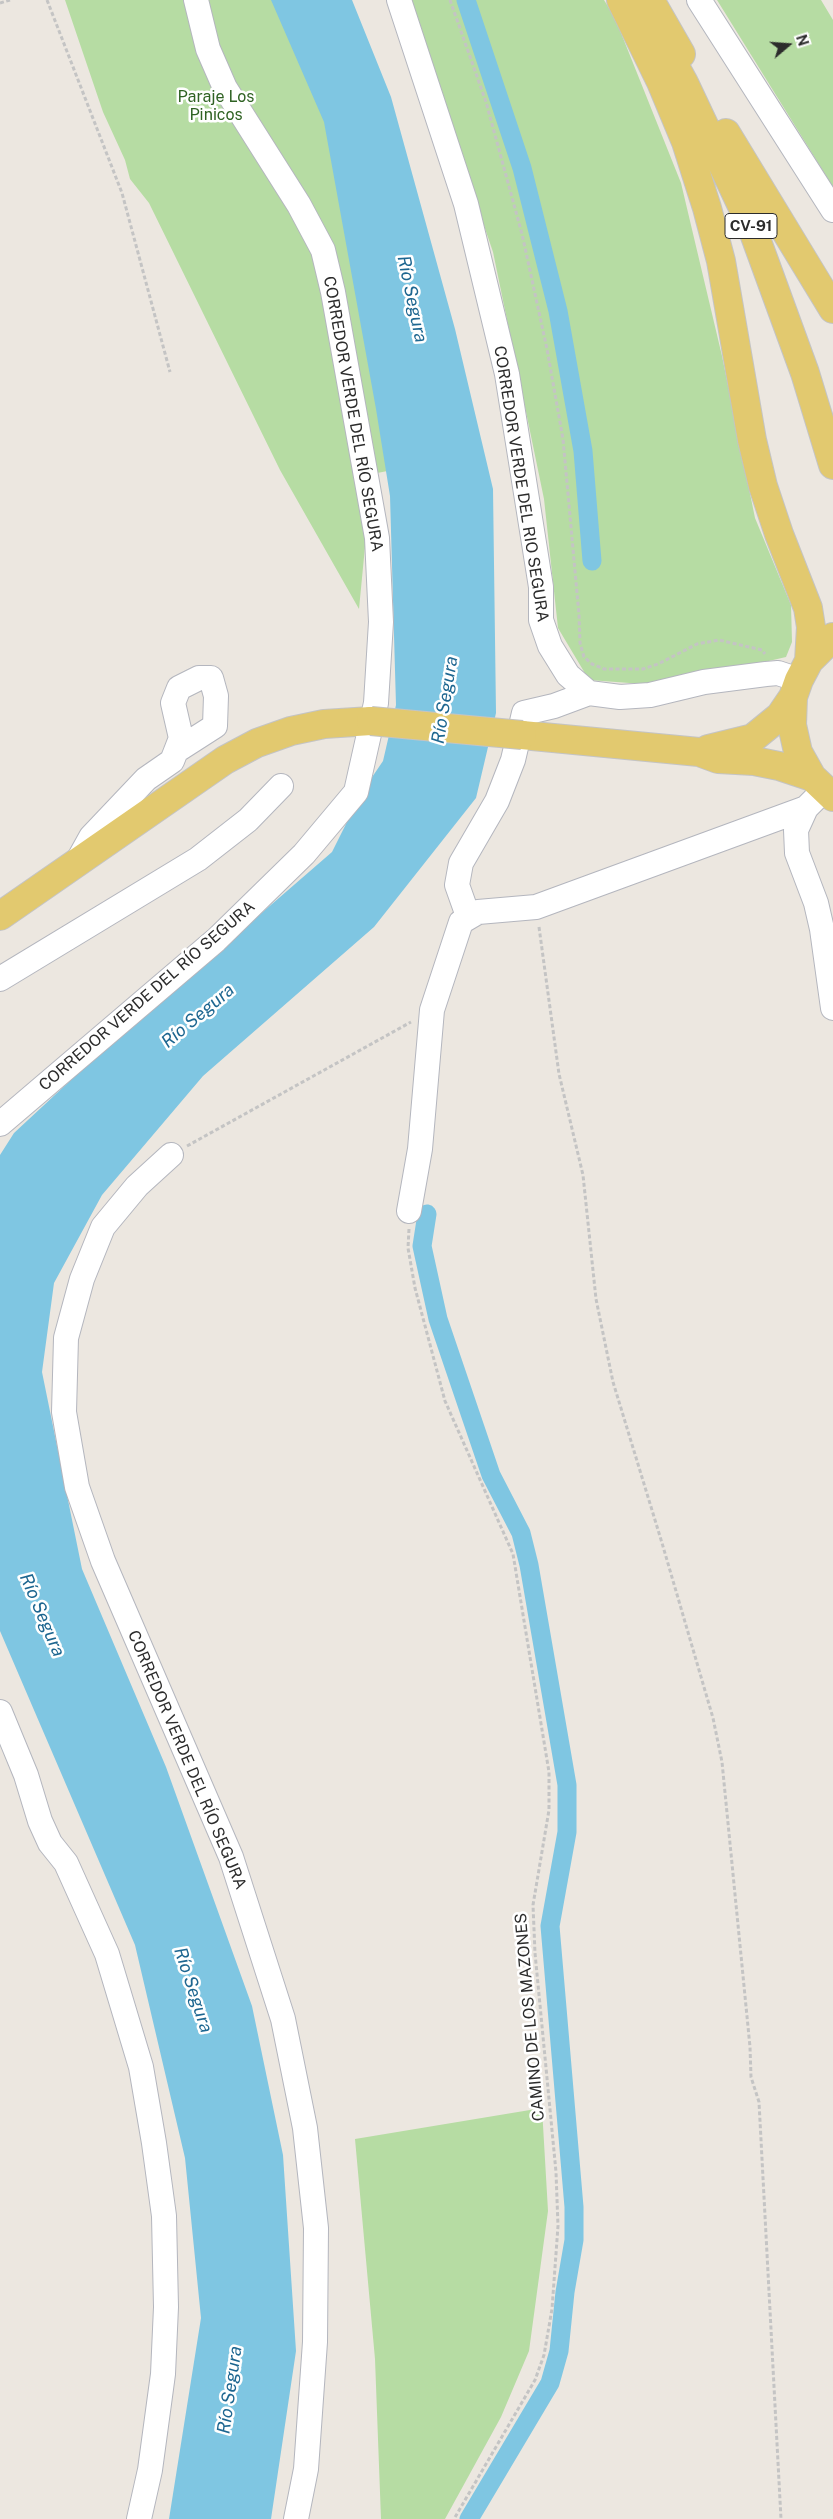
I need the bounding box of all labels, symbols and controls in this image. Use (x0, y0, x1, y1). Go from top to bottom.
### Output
north arrow (763, 20, 813, 70)
text: N (793, 33, 812, 48)
park label: Paraje Los Pinicos (178, 87, 254, 125)
road number: CV-91 (725, 214, 777, 238)
water label: Río Segura (392, 254, 432, 344)
street label: CORREDOR VERDE DEL RÍO SEGURA (319, 275, 387, 553)
street label: CORREDOR VERDE DEL RIO SEGURA (490, 344, 552, 624)
water label: Río Segura (427, 655, 463, 745)
street label: CORREDOR VERDE DEL RÍO SEGURA (35, 897, 259, 1095)
water label: Río Segura (157, 979, 239, 1053)
water label: Río Segura (15, 1570, 69, 1660)
street label: CORREDOR VERDE DEL RÍO SEGURA (124, 1628, 250, 1892)
street label: CAMINO DE LOS MAZONES (511, 1912, 549, 2122)
water label: Río Segura (169, 1945, 217, 2035)
water label: Río Segura (213, 2345, 247, 2435)

